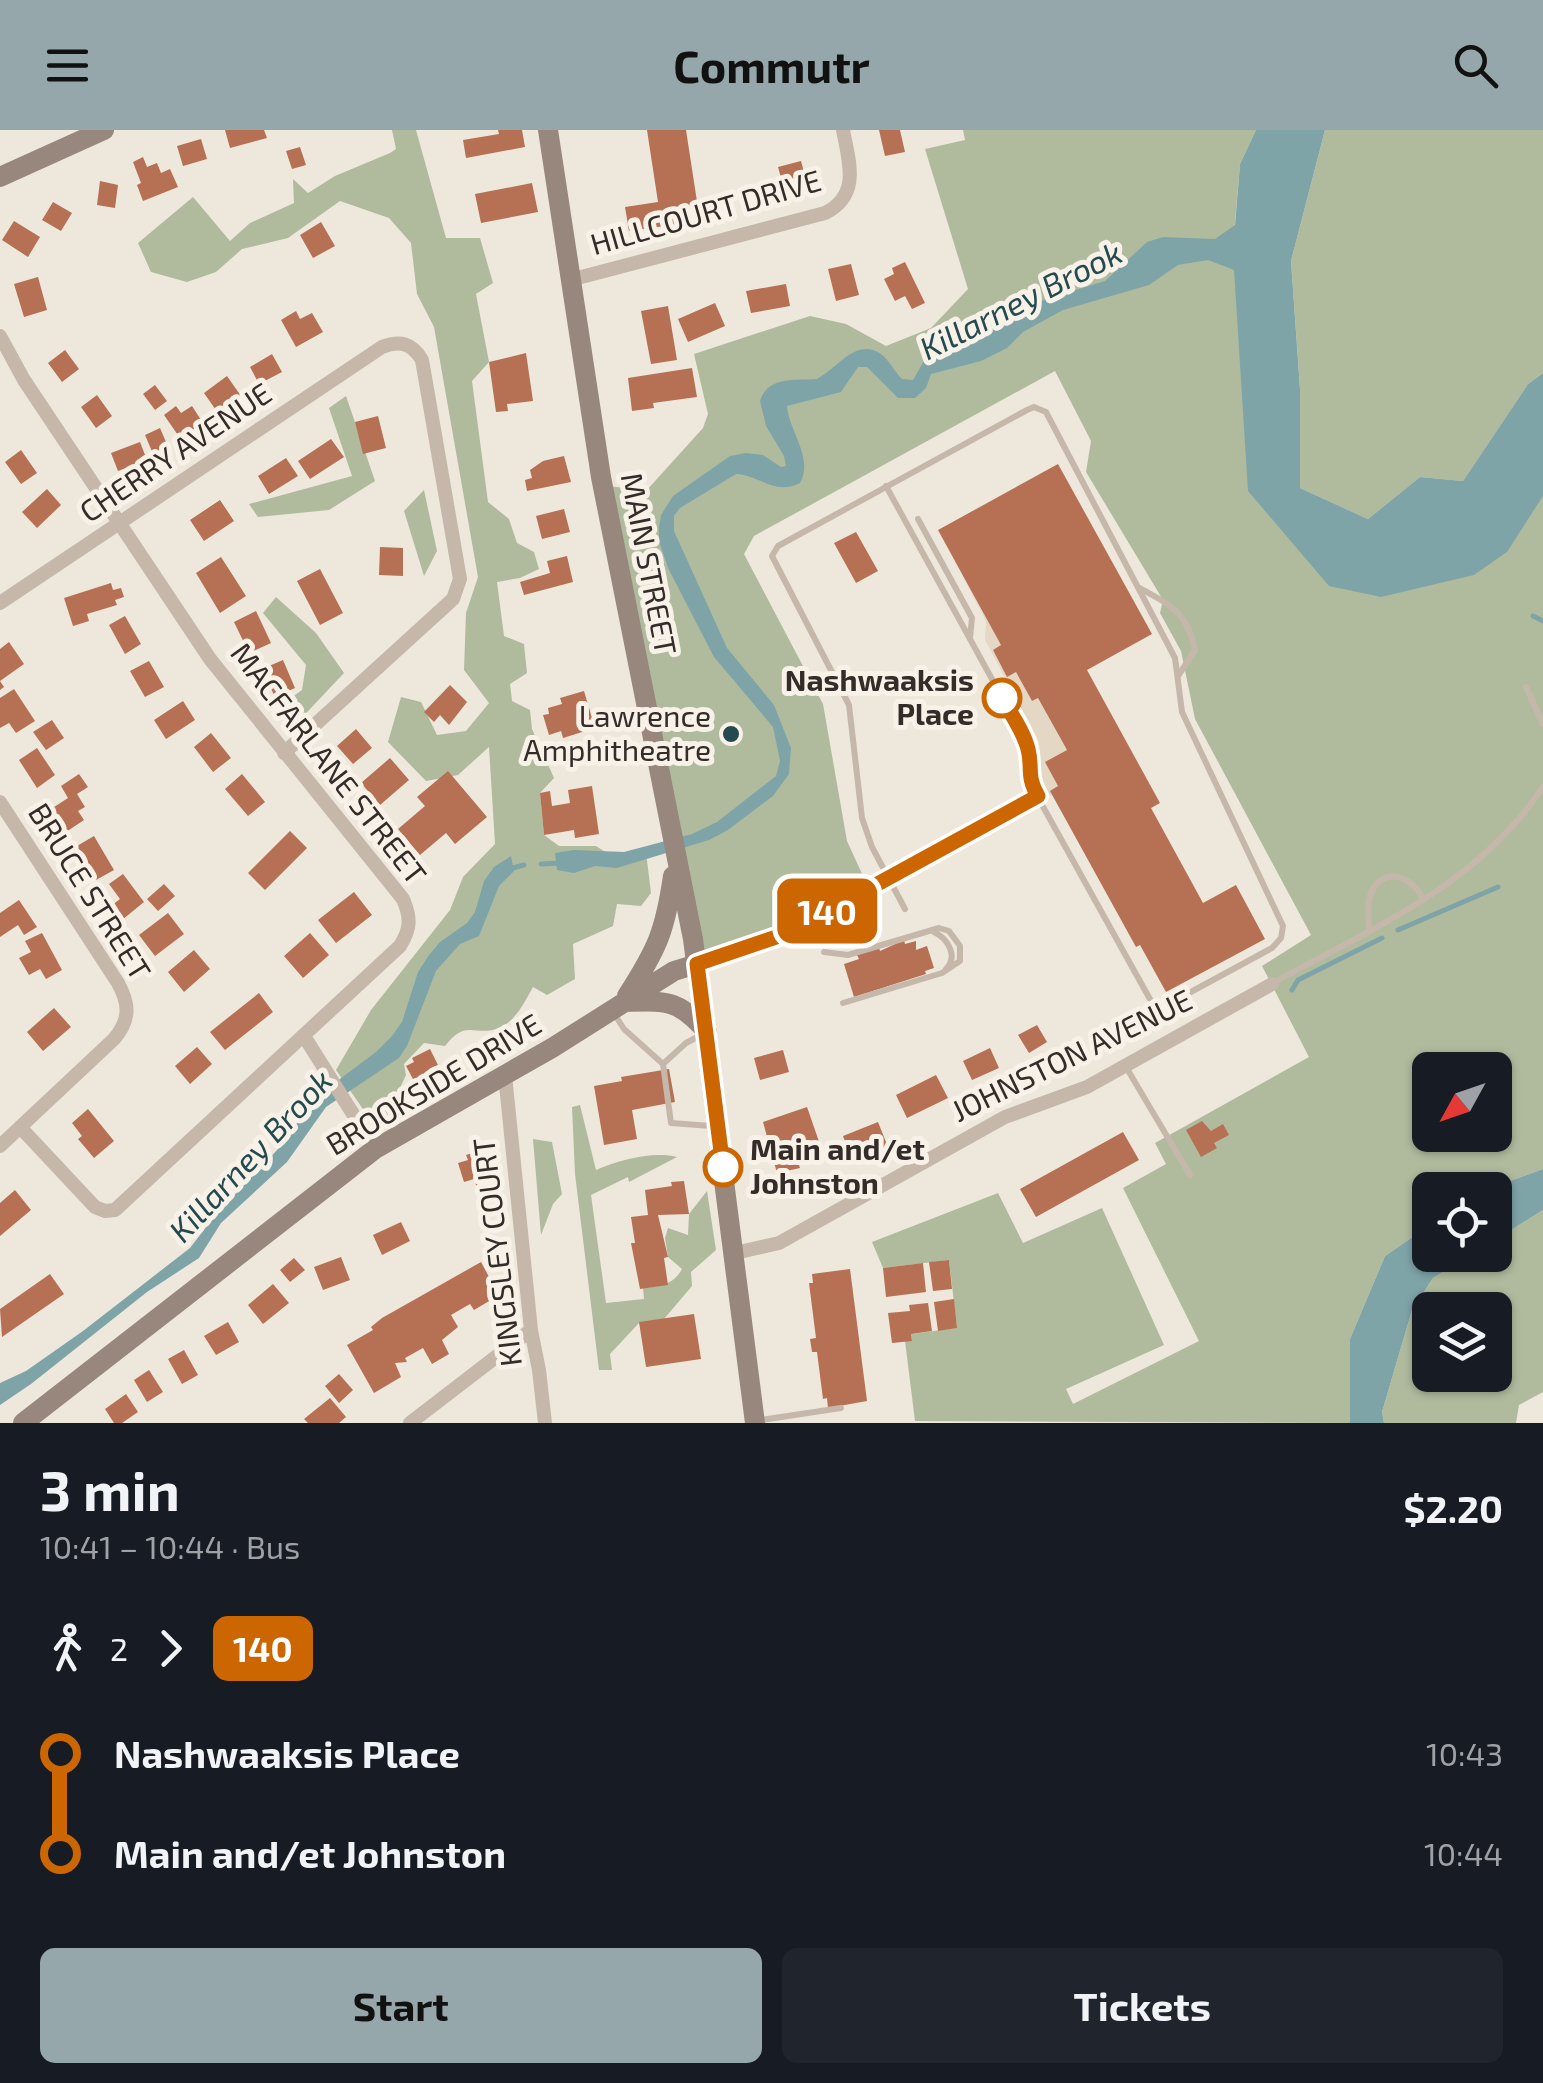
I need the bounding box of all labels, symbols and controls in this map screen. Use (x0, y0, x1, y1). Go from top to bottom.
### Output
icon: menu (40, 38, 95, 93)
text: Commutr (673, 38, 870, 92)
icon: search (1448, 38, 1503, 93)
street label: HILLCOURT DRIVE (586, 161, 825, 261)
water label: Killarney Brook (913, 232, 1128, 367)
street label: CHERRY AVENUE (72, 374, 278, 529)
street label: MAIN STREET (615, 470, 685, 658)
street label: MACFARLANE STREET (224, 635, 435, 891)
place label: Nashwaaksis Place (785, 661, 974, 731)
marker: Nashwaaksis Place (983, 679, 1021, 717)
place label: Lawrence Amphitheatre (523, 697, 711, 767)
marker: Lawrence Amphitheatre (720, 723, 742, 745)
street label: BRUCE STREET (22, 796, 159, 986)
line badge: 140 (770, 878, 884, 944)
text: 140 (797, 890, 857, 932)
street label: JOHNSTON AVENUE (945, 980, 1197, 1128)
street label: BROOKSIDE DRIVE (319, 1005, 547, 1162)
north arrow (1412, 1052, 1512, 1152)
map controls (1412, 1052, 1512, 1392)
water label: Killarney Brook (160, 1061, 340, 1249)
place label: Main and/et Johnston (750, 1130, 925, 1200)
street label: KINGSLEY COURT (464, 1136, 528, 1369)
marker: Main and/et Johnston (704, 1148, 742, 1186)
button: locate (1412, 1172, 1512, 1272)
button: layers (1412, 1292, 1512, 1392)
text: 3 min (40, 1456, 180, 1522)
text: $2.20 (1404, 1485, 1503, 1531)
text: 10:41 – 10:44 · Bus (40, 1527, 300, 1565)
icon: walk (40, 1621, 95, 1676)
icon: forward (143, 1621, 198, 1676)
text: 140 (233, 1627, 293, 1669)
text: 2 (110, 1629, 128, 1667)
text: Nashwaaksis Place (114, 1730, 460, 1776)
text: 10:43 (1426, 1734, 1503, 1772)
text: Main and/et Johnston (114, 1830, 506, 1876)
text: 10:44 (1424, 1834, 1503, 1872)
button: Start (40, 1948, 762, 2063)
button: Tickets (782, 1948, 1503, 2063)

